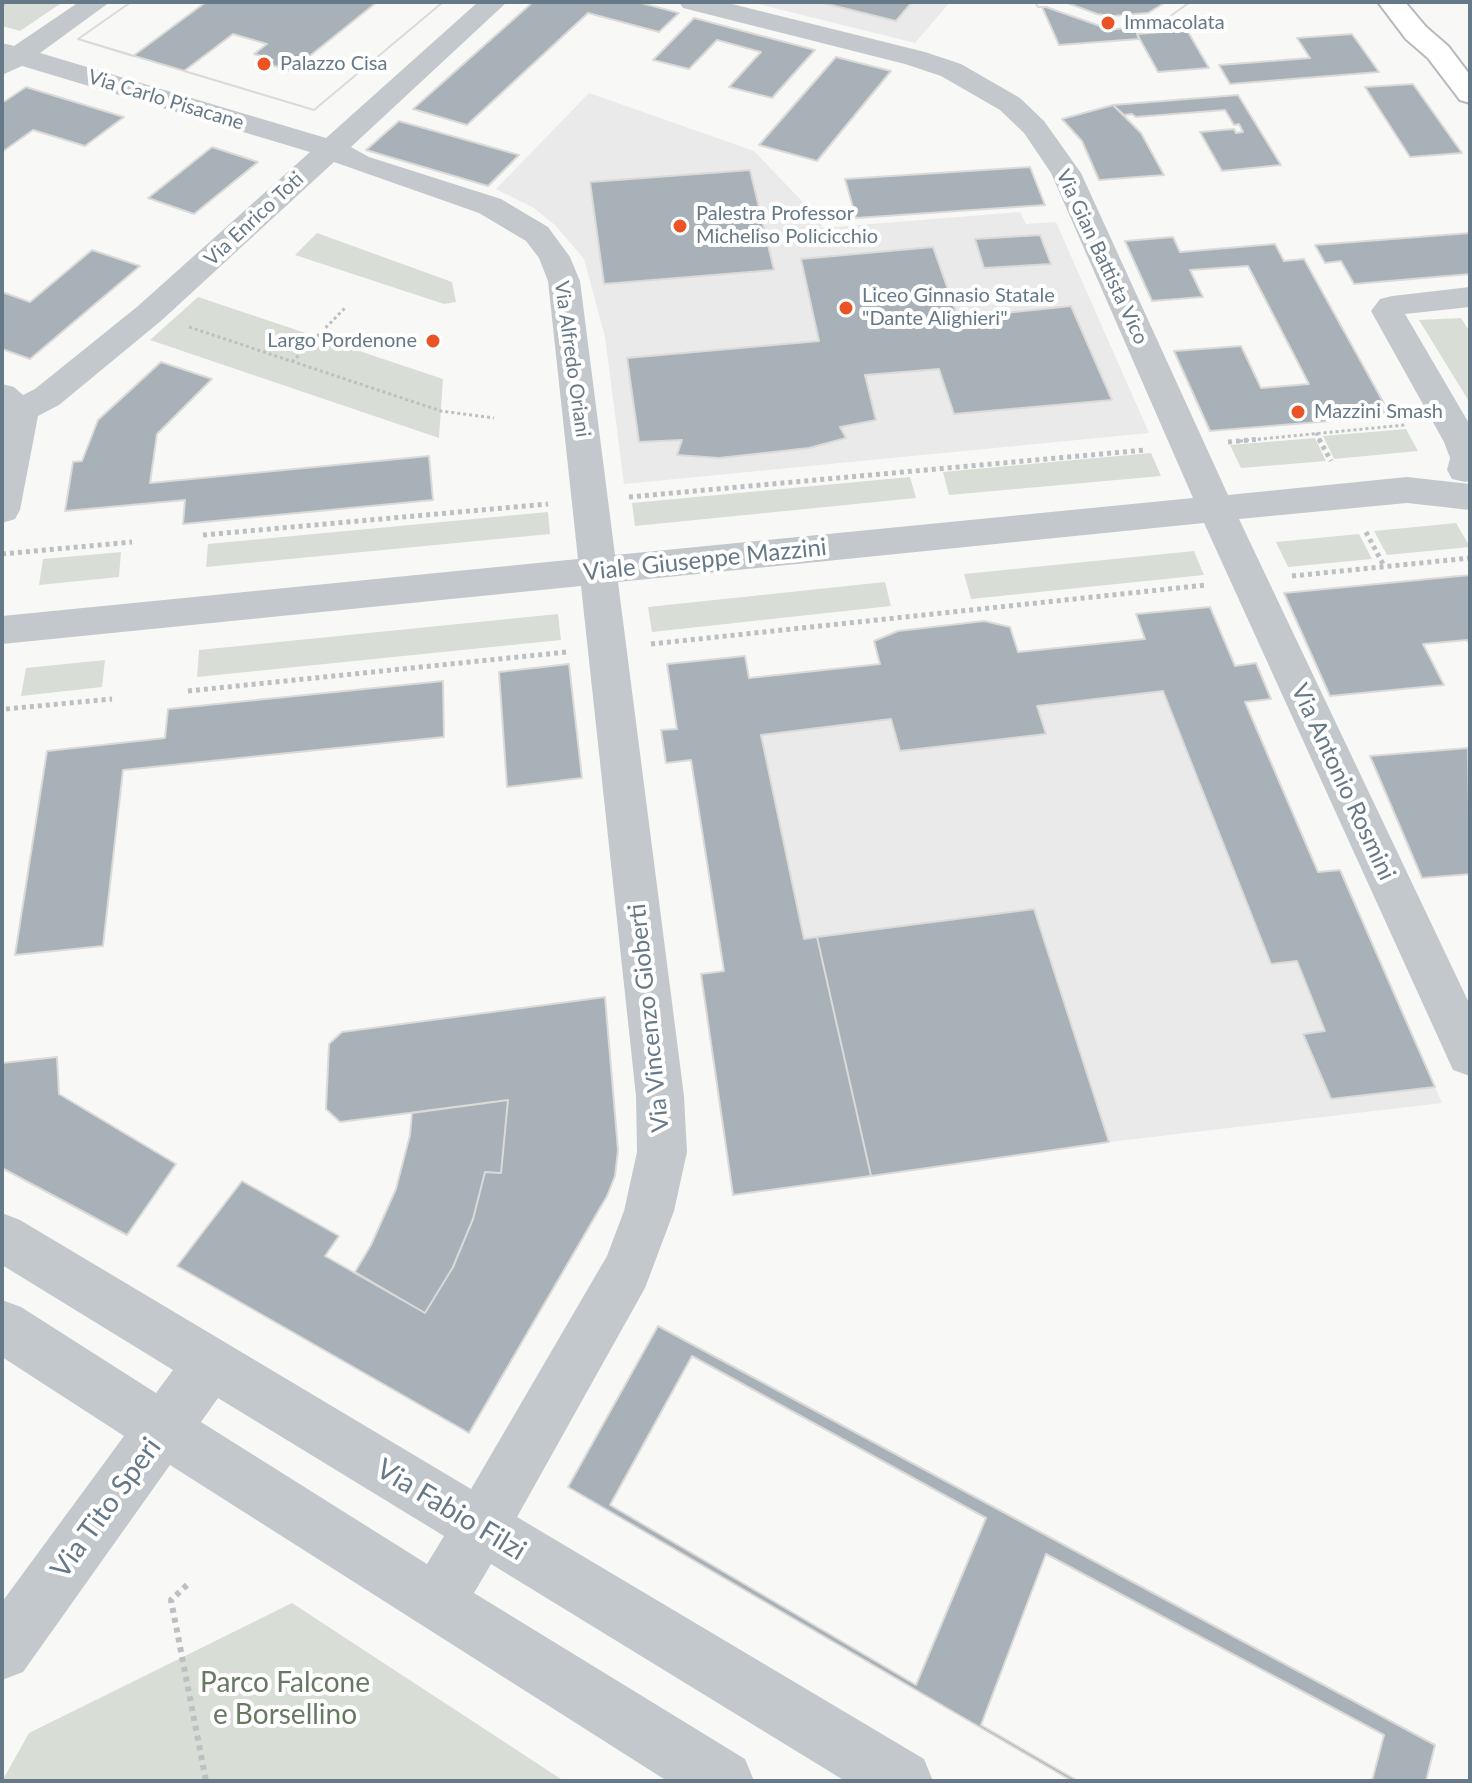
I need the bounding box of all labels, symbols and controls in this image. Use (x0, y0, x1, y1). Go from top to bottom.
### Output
place label: Immacolata (1124, 11, 1225, 35)
marker: Immacolata (1099, 14, 1117, 32)
place label: Palazzo Cisa (280, 52, 387, 76)
marker: Palazzo Cisa (255, 55, 273, 73)
street label: Via Carlo Pisacane (85, 65, 247, 135)
street label: Via Gian Battista Vico (1051, 166, 1153, 348)
street label: Via Enrico Toti (200, 167, 308, 271)
place label: Palestra Professor Micheliso Policicchio (696, 202, 878, 249)
marker: Palestra Professor Micheliso Policicchio (671, 217, 689, 235)
street label: Via Alfredo Oriani (549, 279, 595, 439)
place label: Liceo Ginnasio Statale "Dante Alighieri" (862, 284, 1055, 331)
marker: Liceo Ginnasio Statale "Dante Alighieri" (837, 299, 855, 317)
place label: Largo Pordenone (267, 329, 417, 353)
marker: Largo Pordenone (424, 332, 442, 350)
place label: Mazzini Smash (1314, 400, 1443, 424)
marker: Mazzini Smash (1289, 403, 1307, 421)
street label: Viale Giuseppe Mazzini (582, 533, 828, 587)
street label: Via Antonio Rosmini (1285, 679, 1401, 885)
street label: Via Vincenzo Gioberti (623, 902, 675, 1134)
street label: Via Tito Speri (44, 1431, 168, 1585)
street label: Via Fabio Filzi (370, 1452, 532, 1568)
park label: Parco Falcone e Borsellino (200, 1666, 370, 1732)

